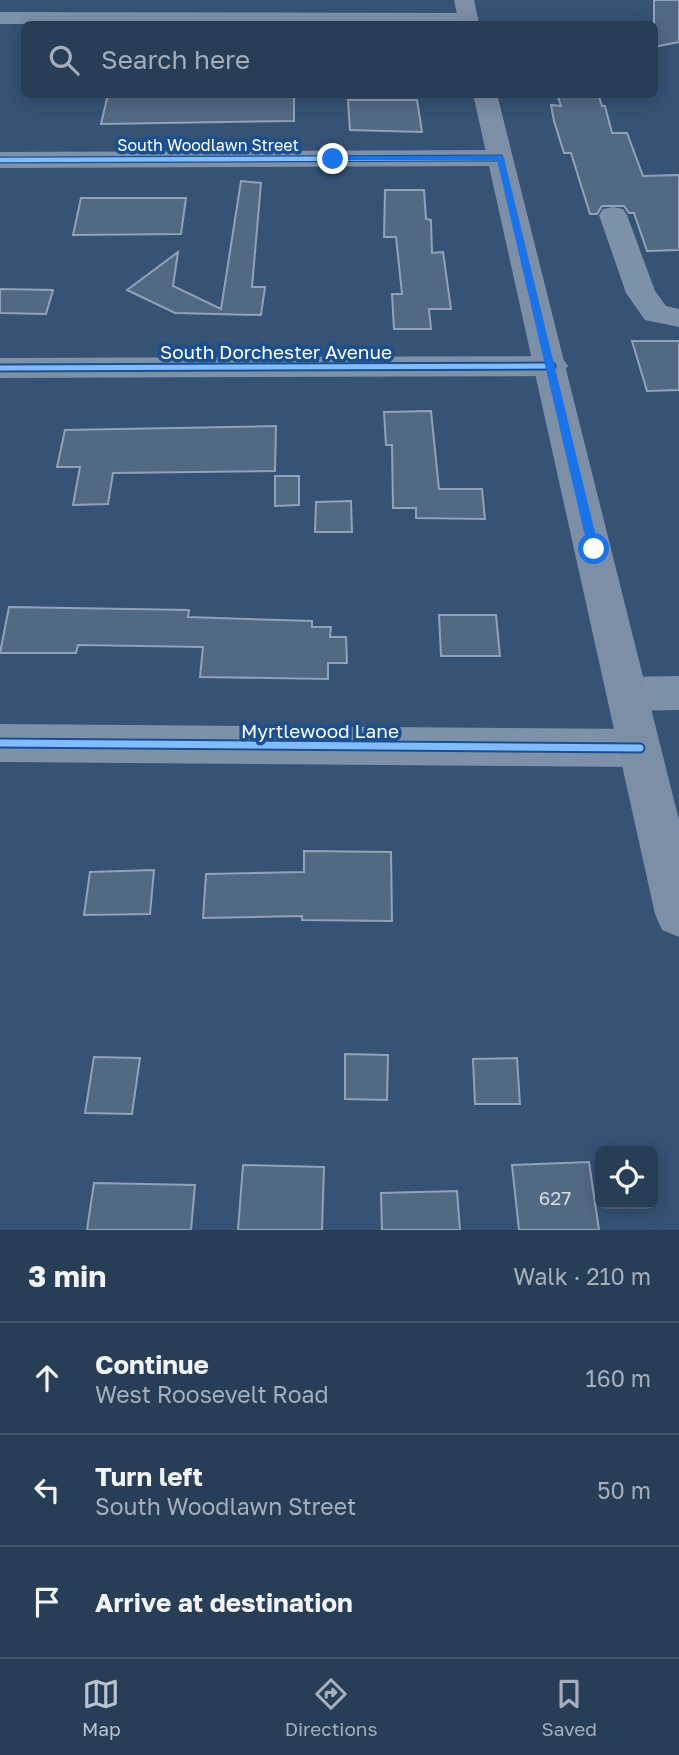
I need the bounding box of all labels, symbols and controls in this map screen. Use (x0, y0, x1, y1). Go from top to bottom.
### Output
search box (21, 21, 658, 98)
icon: search (45, 41, 83, 79)
text: Search here (101, 44, 250, 75)
street label: South Woodlawn Street (117, 135, 299, 155)
route end (317, 143, 348, 174)
street label: South Dorchester Avenue (160, 340, 392, 363)
route start (578, 533, 609, 564)
street label: Myrtlewood Lane (241, 719, 399, 742)
map controls (595, 1146, 658, 1209)
button: locate (595, 1146, 658, 1209)
house number: 627 (539, 1186, 571, 1209)
text: 3 min (28, 1258, 106, 1294)
text: Walk · 210 m (513, 1262, 651, 1290)
text: Continue (95, 1349, 209, 1380)
icon: ahead (28, 1359, 66, 1397)
text: 160 m (586, 1364, 651, 1392)
text: West Roosevelt Road (95, 1380, 329, 1408)
text: Turn left (95, 1461, 203, 1492)
icon: left (28, 1471, 66, 1509)
text: 50 m (597, 1476, 651, 1504)
text: South Woodlawn Street (95, 1492, 356, 1520)
icon: arrive (28, 1583, 66, 1621)
text: Arrive at destination (95, 1587, 353, 1618)
tab: Map (82, 1675, 121, 1740)
tab: Directions (285, 1675, 378, 1740)
tab: Saved (542, 1675, 597, 1740)

